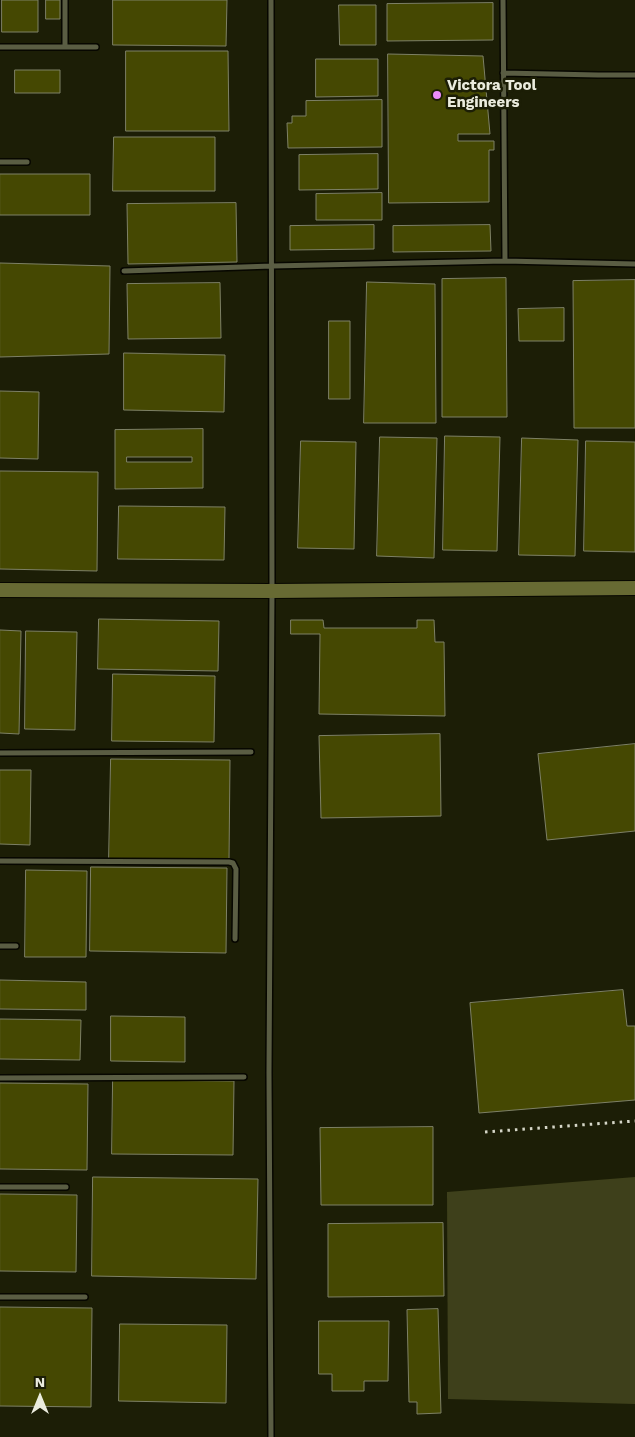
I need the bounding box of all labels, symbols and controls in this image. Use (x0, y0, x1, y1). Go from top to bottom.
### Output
place label: Victora Tool Engineers (447, 77, 536, 112)
marker: Victora Tool Engineers (431, 89, 443, 101)
north arrow (15, 1372, 65, 1422)
text: N (35, 1374, 45, 1390)

